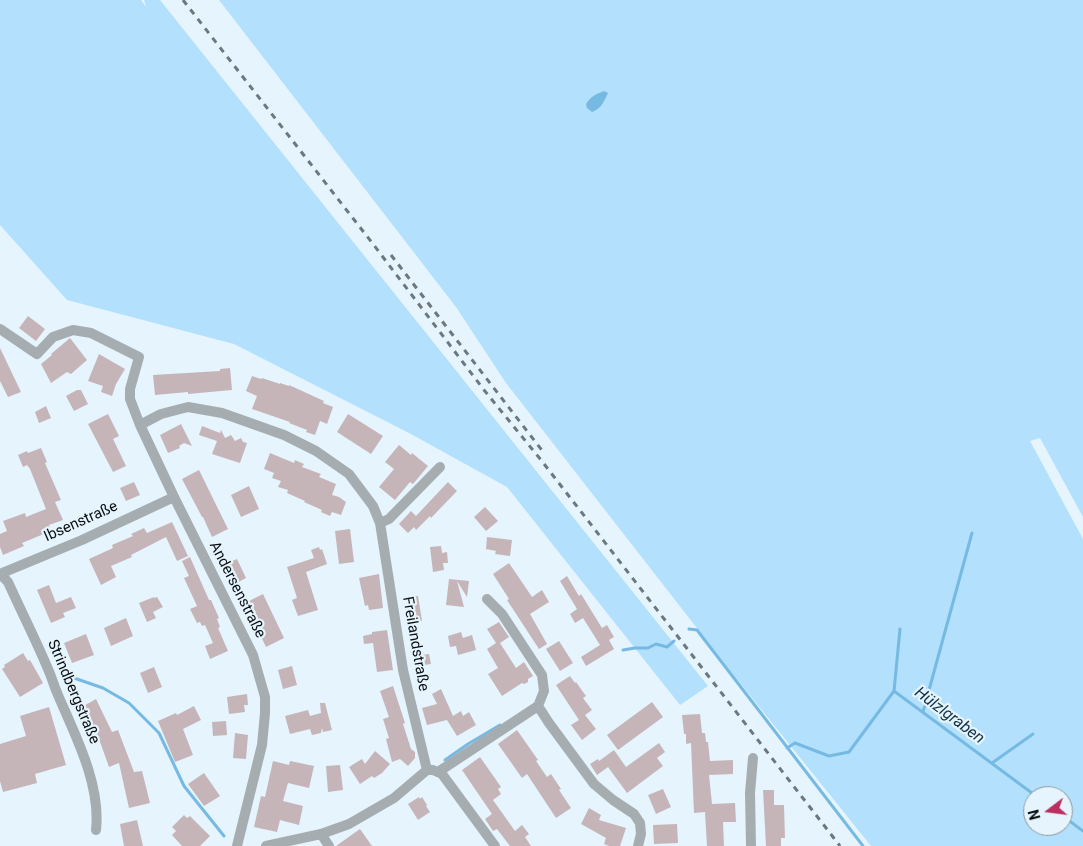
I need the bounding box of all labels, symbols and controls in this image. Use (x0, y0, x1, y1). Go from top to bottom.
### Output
street label: Ibsenstraße (41, 498, 121, 546)
street label: Andersenstraße (205, 539, 269, 641)
street label: Freilandstraße (398, 595, 432, 693)
street label: Strindbergstraße (43, 637, 103, 747)
water label: Hülzlgraben (910, 684, 988, 748)
north arrow (1023, 786, 1073, 836)
text: N (1025, 808, 1043, 821)

